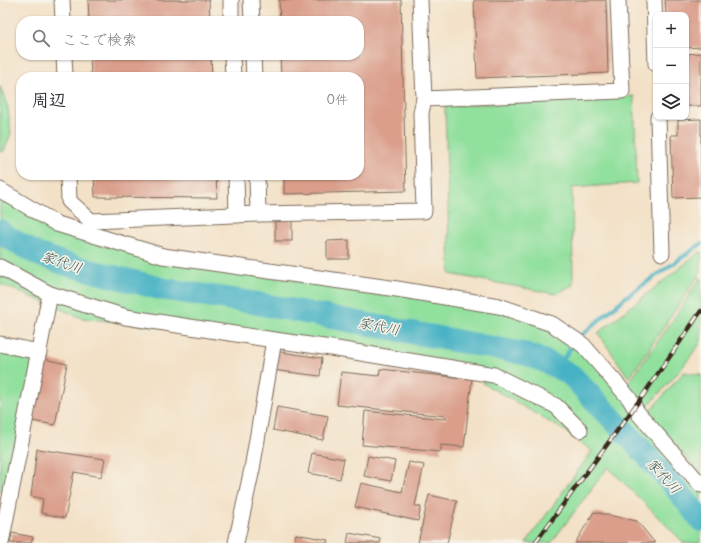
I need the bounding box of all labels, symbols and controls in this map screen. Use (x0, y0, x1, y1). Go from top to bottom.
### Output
map controls (653, 12, 689, 120)
button: + (653, 12, 689, 48)
search box (16, 16, 364, 60)
icon: search (30, 27, 52, 49)
text: ここで検索 (62, 30, 137, 49)
button: − (653, 48, 689, 84)
button: layers (653, 84, 689, 120)
text: 周辺 (32, 89, 66, 111)
text: 0件 (326, 91, 348, 108)
water label: 家代川 (39, 247, 85, 277)
water label: 家代川 (357, 313, 401, 339)
water label: 家代川 (643, 454, 685, 498)

